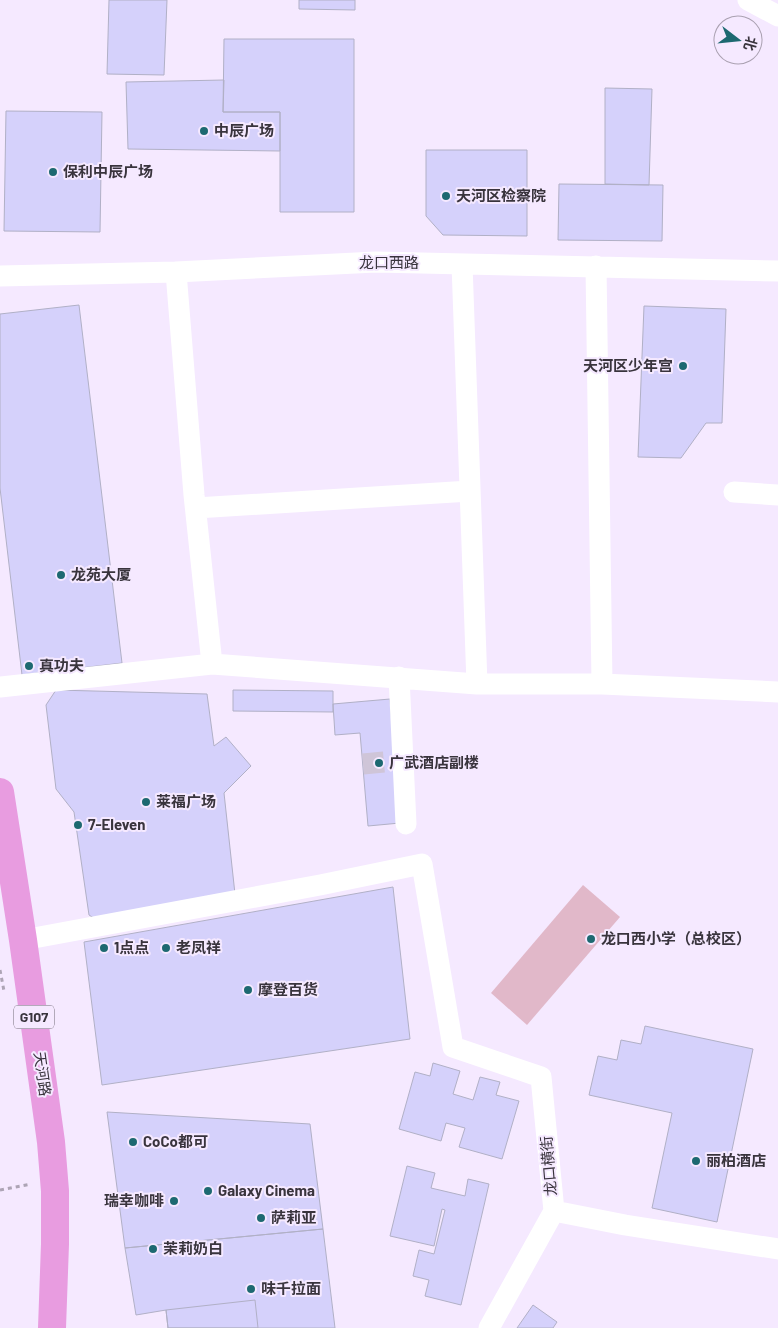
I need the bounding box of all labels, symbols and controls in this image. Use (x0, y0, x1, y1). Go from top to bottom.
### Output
north arrow (713, 15, 763, 65)
text: 北 (741, 35, 761, 53)
place label: 中辰广场 (214, 121, 274, 139)
marker: 中辰广场 (198, 125, 210, 137)
place label: 保利中辰广场 (63, 162, 153, 180)
marker: 保利中辰广场 (47, 166, 59, 178)
place label: 天河区检察院 (456, 186, 546, 204)
marker: 天河区检察院 (440, 190, 452, 202)
street label: 龙口西路 (359, 253, 419, 271)
place label: 天河区少年宫 (583, 356, 673, 374)
marker: 天河区少年宫 (677, 360, 689, 372)
place label: 龙苑大厦 (71, 565, 131, 583)
marker: 龙苑大厦 (55, 569, 67, 581)
place label: 真功夫 (39, 656, 84, 674)
marker: 真功夫 (23, 660, 35, 672)
place label: 广武酒店副楼 (389, 753, 479, 771)
marker: 广武酒店副楼 (373, 757, 385, 769)
place label: 莱福广场 (156, 792, 216, 810)
marker: 莱福广场 (140, 796, 152, 808)
place label: 7-Eleven (88, 815, 145, 833)
marker: 7-Eleven (72, 819, 84, 831)
place label: 龙口西小学（总校区） (601, 929, 751, 947)
marker: 龙口西小学（总校区） (585, 933, 597, 945)
place label: 1点点 (114, 938, 149, 956)
place label: 老凤祥 (176, 938, 221, 956)
marker: 1点点 (98, 942, 110, 954)
marker: 老凤祥 (160, 942, 172, 954)
place label: 摩登百货 (258, 980, 318, 998)
marker: 摩登百货 (242, 984, 254, 996)
road number: G107 (14, 1006, 54, 1028)
street label: 天河路 (31, 1050, 55, 1097)
place label: CoCo都可 (143, 1132, 208, 1150)
street label: 龙口横街 (536, 1135, 560, 1197)
marker: CoCo都可 (127, 1136, 139, 1148)
place label: 丽柏酒店 (706, 1151, 766, 1169)
marker: 丽柏酒店 (690, 1155, 702, 1167)
place label: Galaxy Cinema (218, 1181, 315, 1199)
marker: Galaxy Cinema (202, 1185, 214, 1197)
place label: 瑞幸咖啡 (104, 1191, 164, 1209)
marker: 瑞幸咖啡 (168, 1195, 180, 1207)
place label: 萨莉亚 (271, 1208, 316, 1226)
marker: 萨莉亚 (255, 1212, 267, 1224)
place label: 茉莉奶白 (163, 1239, 223, 1257)
marker: 茉莉奶白 (147, 1243, 159, 1255)
place label: 味千拉面 (261, 1279, 321, 1297)
marker: 味千拉面 (245, 1283, 257, 1295)

